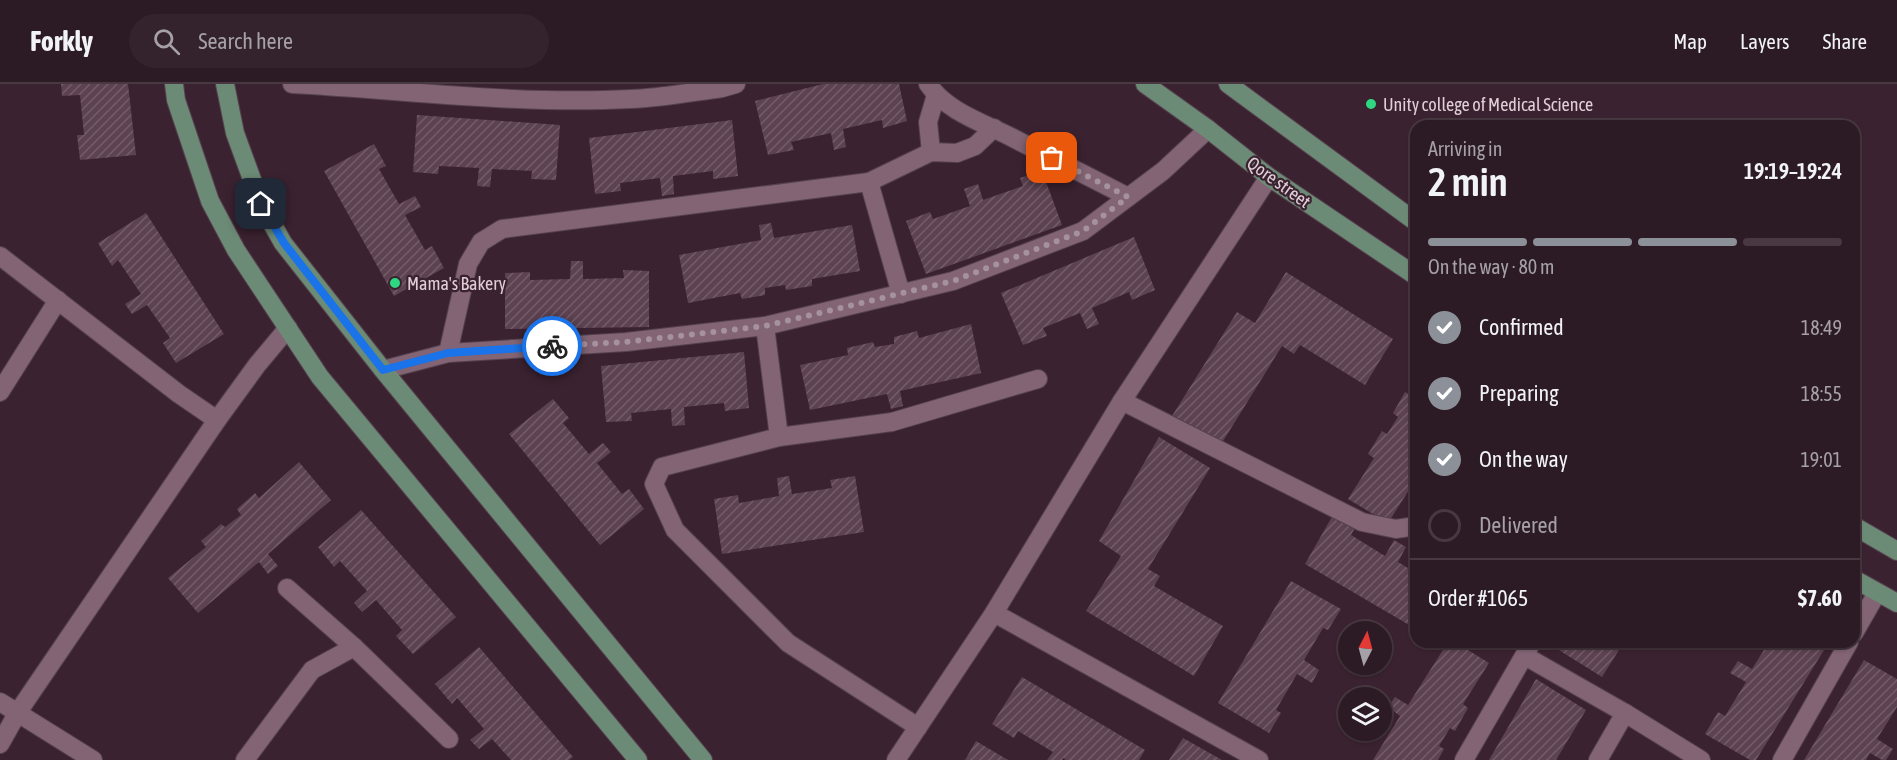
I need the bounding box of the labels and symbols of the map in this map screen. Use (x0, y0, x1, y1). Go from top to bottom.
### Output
place label: Unity college of Medical Science (1383, 94, 1593, 115)
marker: Unity college of Medical Science (1364, 97, 1378, 111)
pin (1026, 132, 1077, 183)
street label: Qore street (1243, 152, 1315, 212)
pin (235, 178, 286, 229)
place label: Mama's Bakery (407, 273, 506, 294)
marker: Mama's Bakery (388, 276, 402, 290)
courier (522, 316, 582, 376)
north arrow (1338, 621, 1392, 675)

